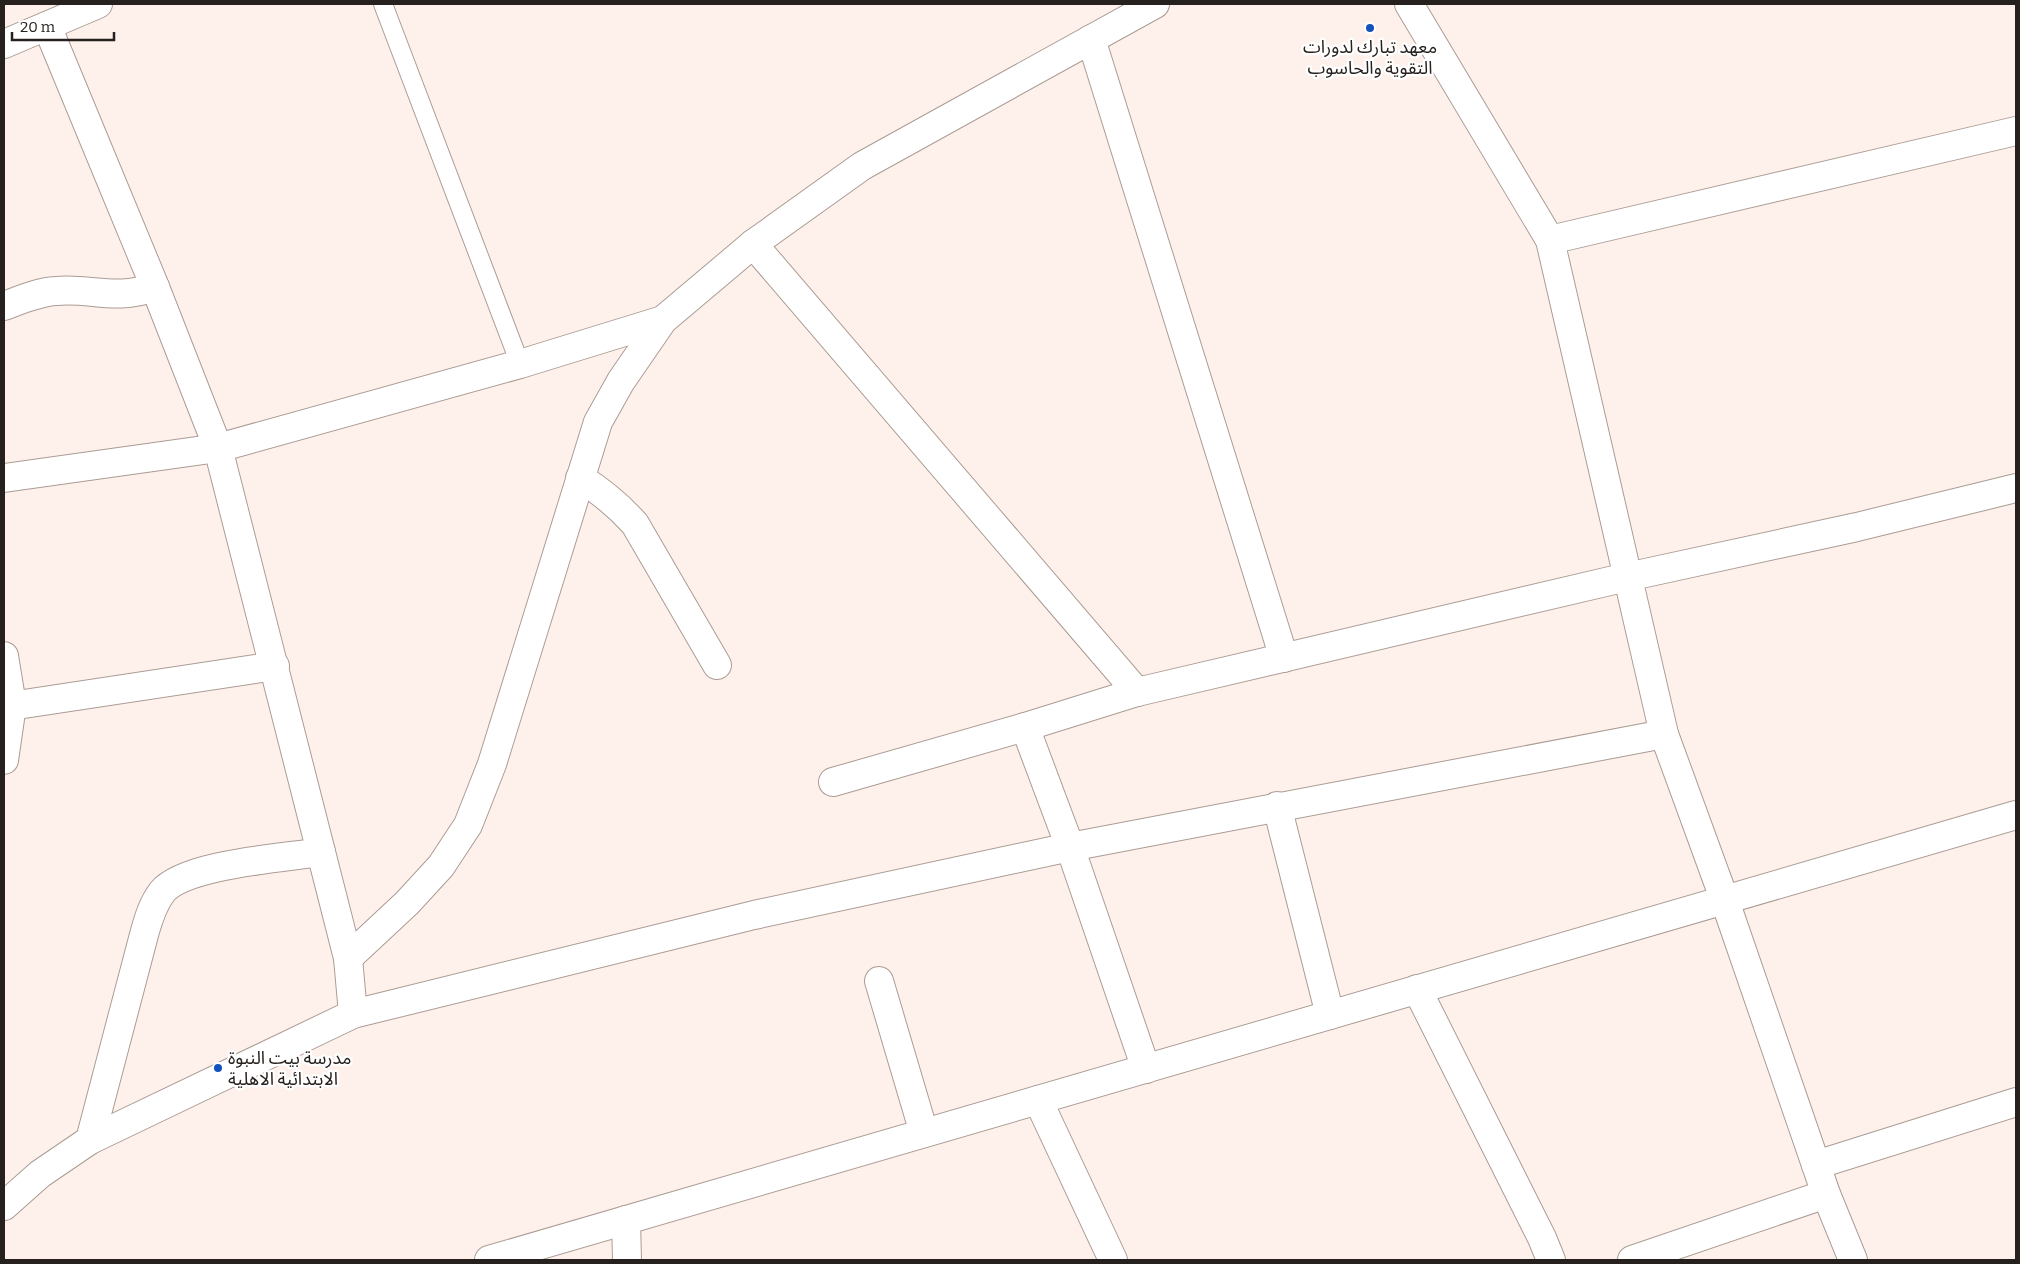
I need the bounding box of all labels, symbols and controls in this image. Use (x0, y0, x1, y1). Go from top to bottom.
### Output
scale bar (12, 10, 115, 42)
text: 20 m (20, 18, 56, 36)
marker: معهد تبارك لدورات التقوية والحاسوب (1364, 22, 1376, 34)
place label: معهد تبارك لدورات التقوية والحاسوب (1303, 36, 1437, 79)
place label: مدرسة بيت النبوة الابتدائية الاهلية (228, 1047, 351, 1090)
marker: مدرسة بيت النبوة الابتدائية الاهلية (212, 1062, 224, 1074)

